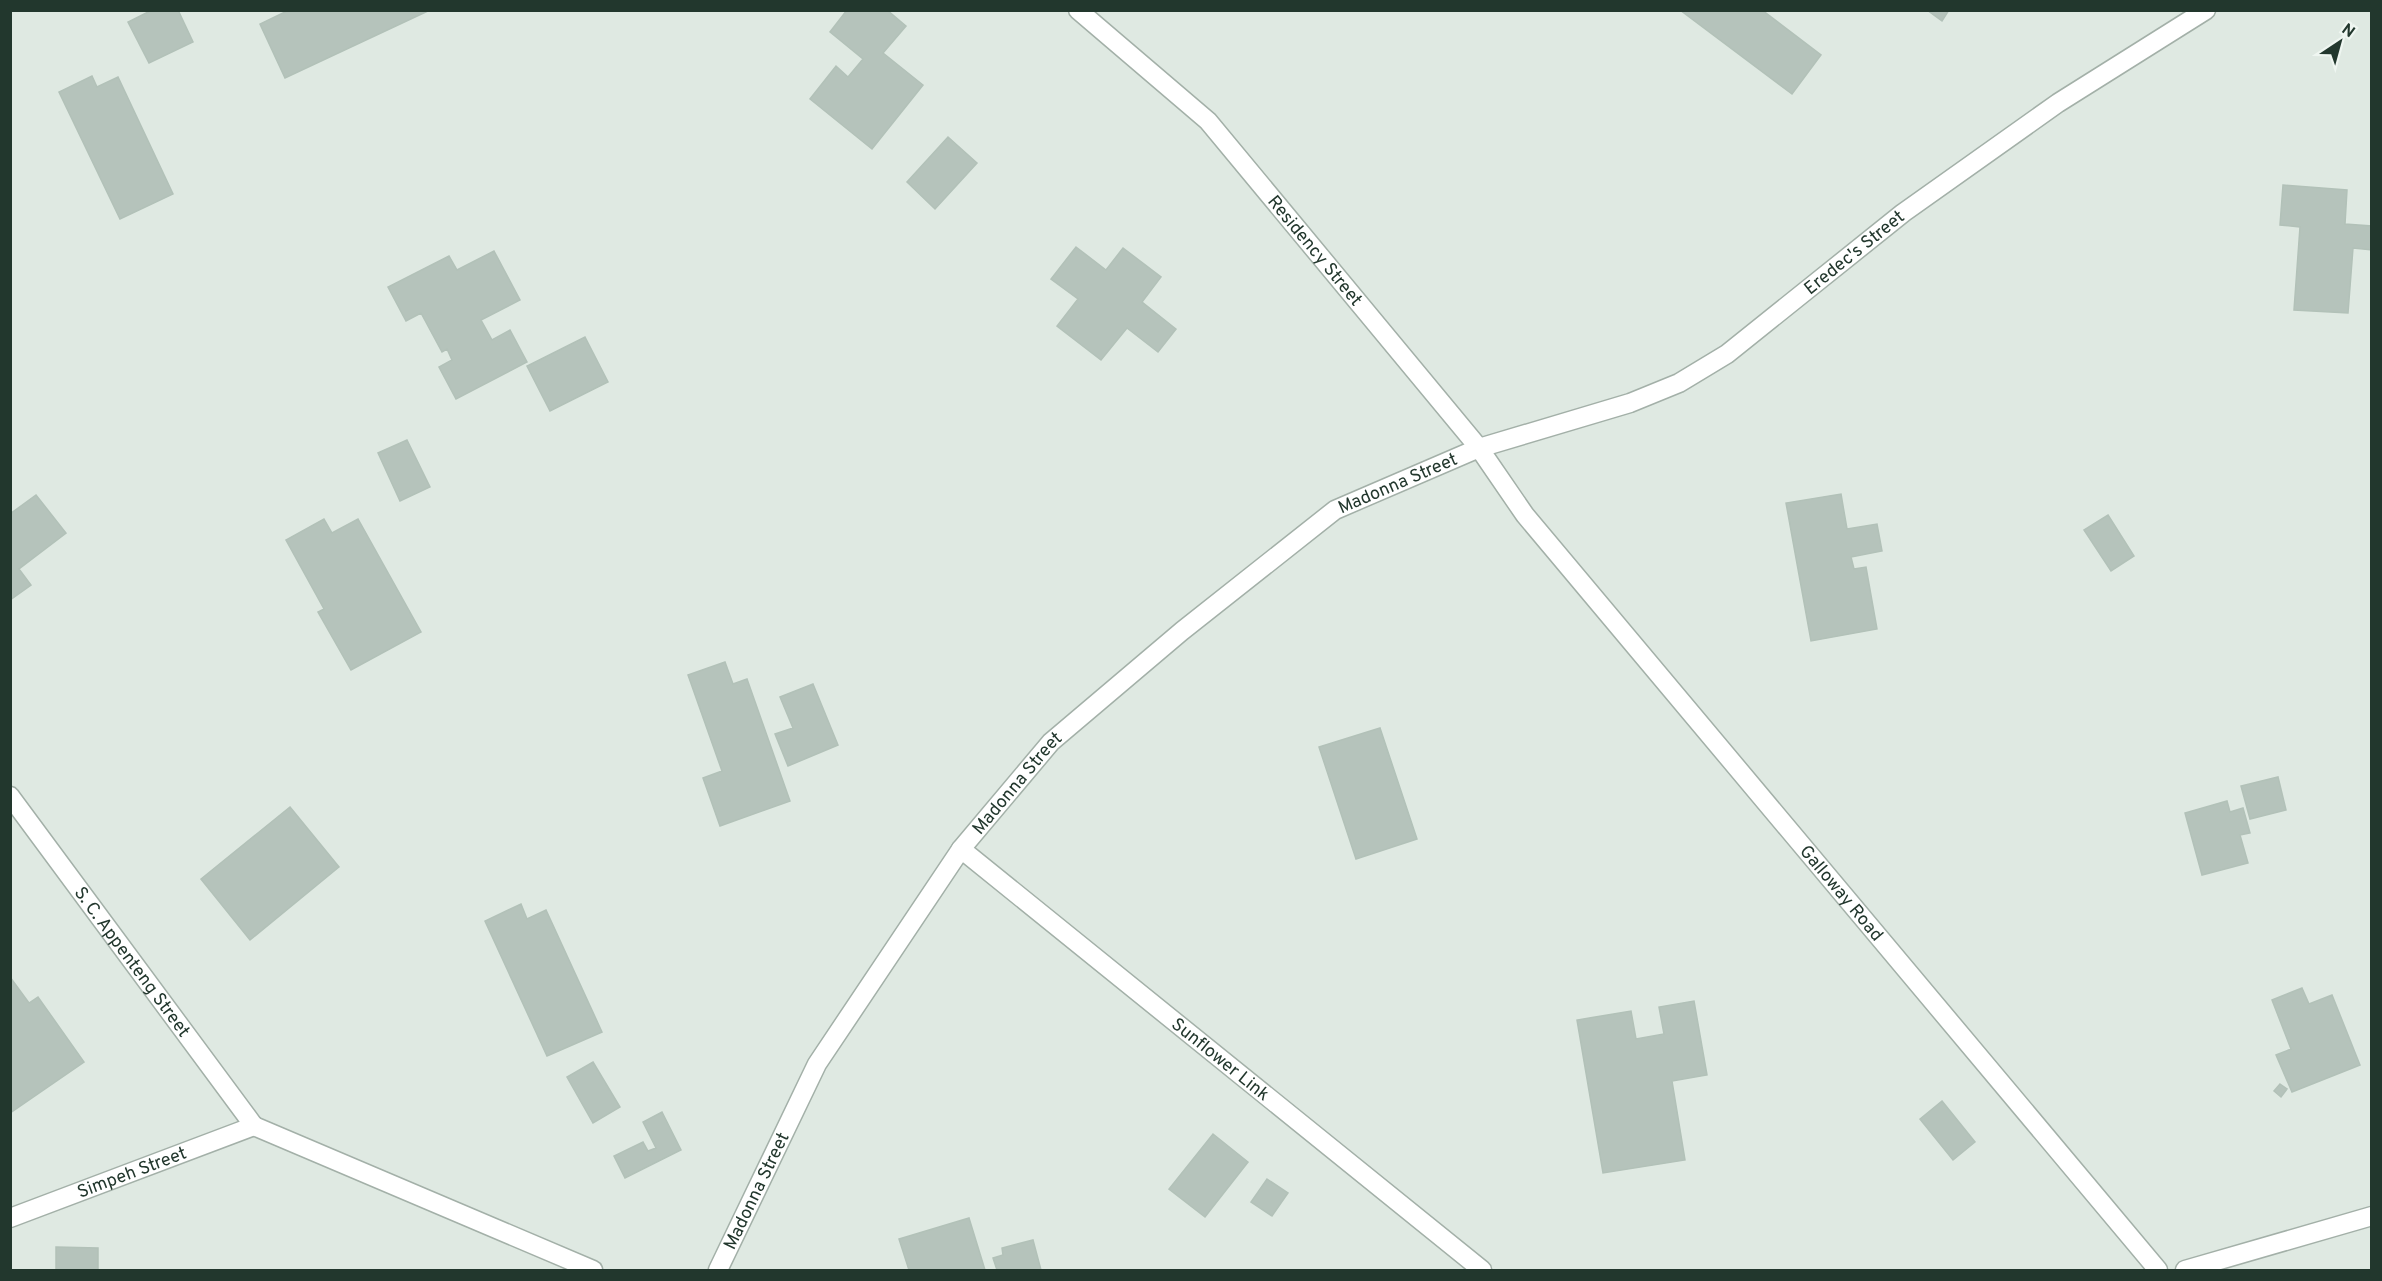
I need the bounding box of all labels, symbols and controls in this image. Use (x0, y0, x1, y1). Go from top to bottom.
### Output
north arrow (2310, 12, 2370, 72)
text: N (2337, 20, 2358, 43)
street label: Residency Street (1262, 191, 1367, 311)
street label: Eredec's Street (1800, 206, 1910, 301)
street label: Madonna Street (1335, 449, 1461, 520)
street label: Madonna Street (968, 727, 1068, 840)
street label: Galloway Road (1794, 841, 1888, 947)
street label: S. C. Appenteng Street (68, 883, 194, 1042)
street label: Sunflower Link (1166, 1013, 1274, 1107)
street label: Madonna Street (719, 1129, 795, 1254)
street label: Simpeh Street (74, 1142, 190, 1205)

